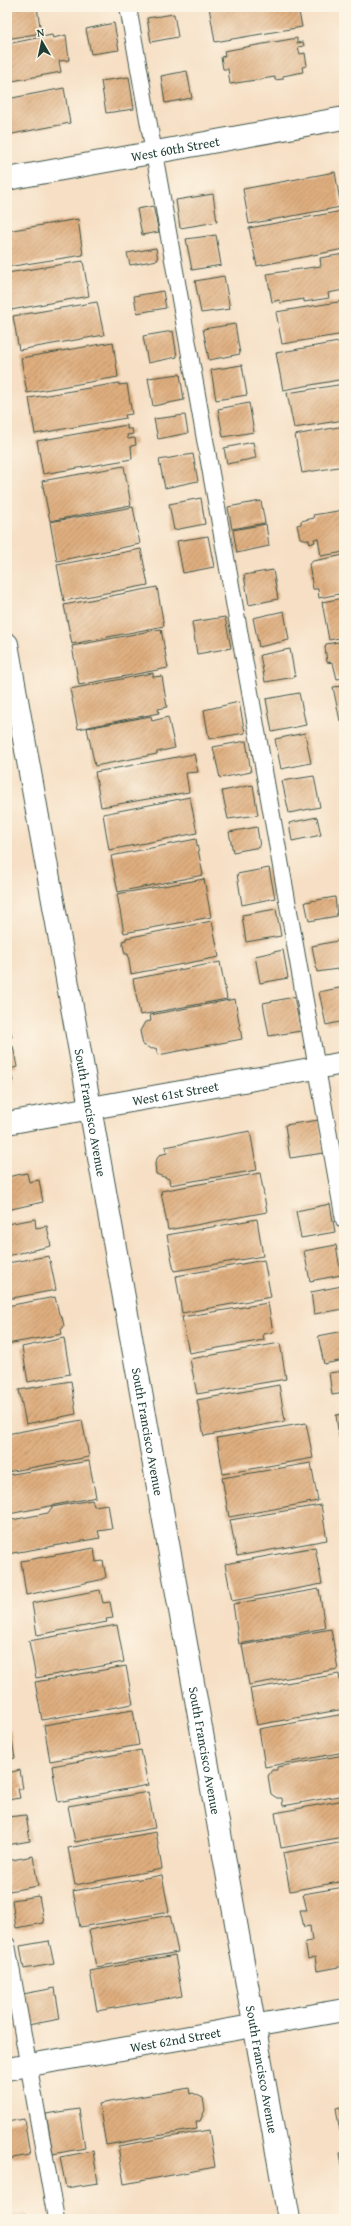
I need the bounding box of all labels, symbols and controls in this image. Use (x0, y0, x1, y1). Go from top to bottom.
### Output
north arrow (22, 22, 62, 62)
text: N (36, 24, 46, 41)
street label: West 60th Street (130, 131, 221, 166)
street label: South Francisco Avenue (70, 1047, 112, 1178)
street label: West 61st Street (131, 1076, 220, 1110)
street label: South Francisco Avenue (127, 1366, 169, 1497)
street label: South Francisco Avenue (184, 1685, 226, 1816)
street label: South Francisco Avenue (241, 2004, 283, 2135)
street label: West 62nd Street (129, 2022, 223, 2057)

